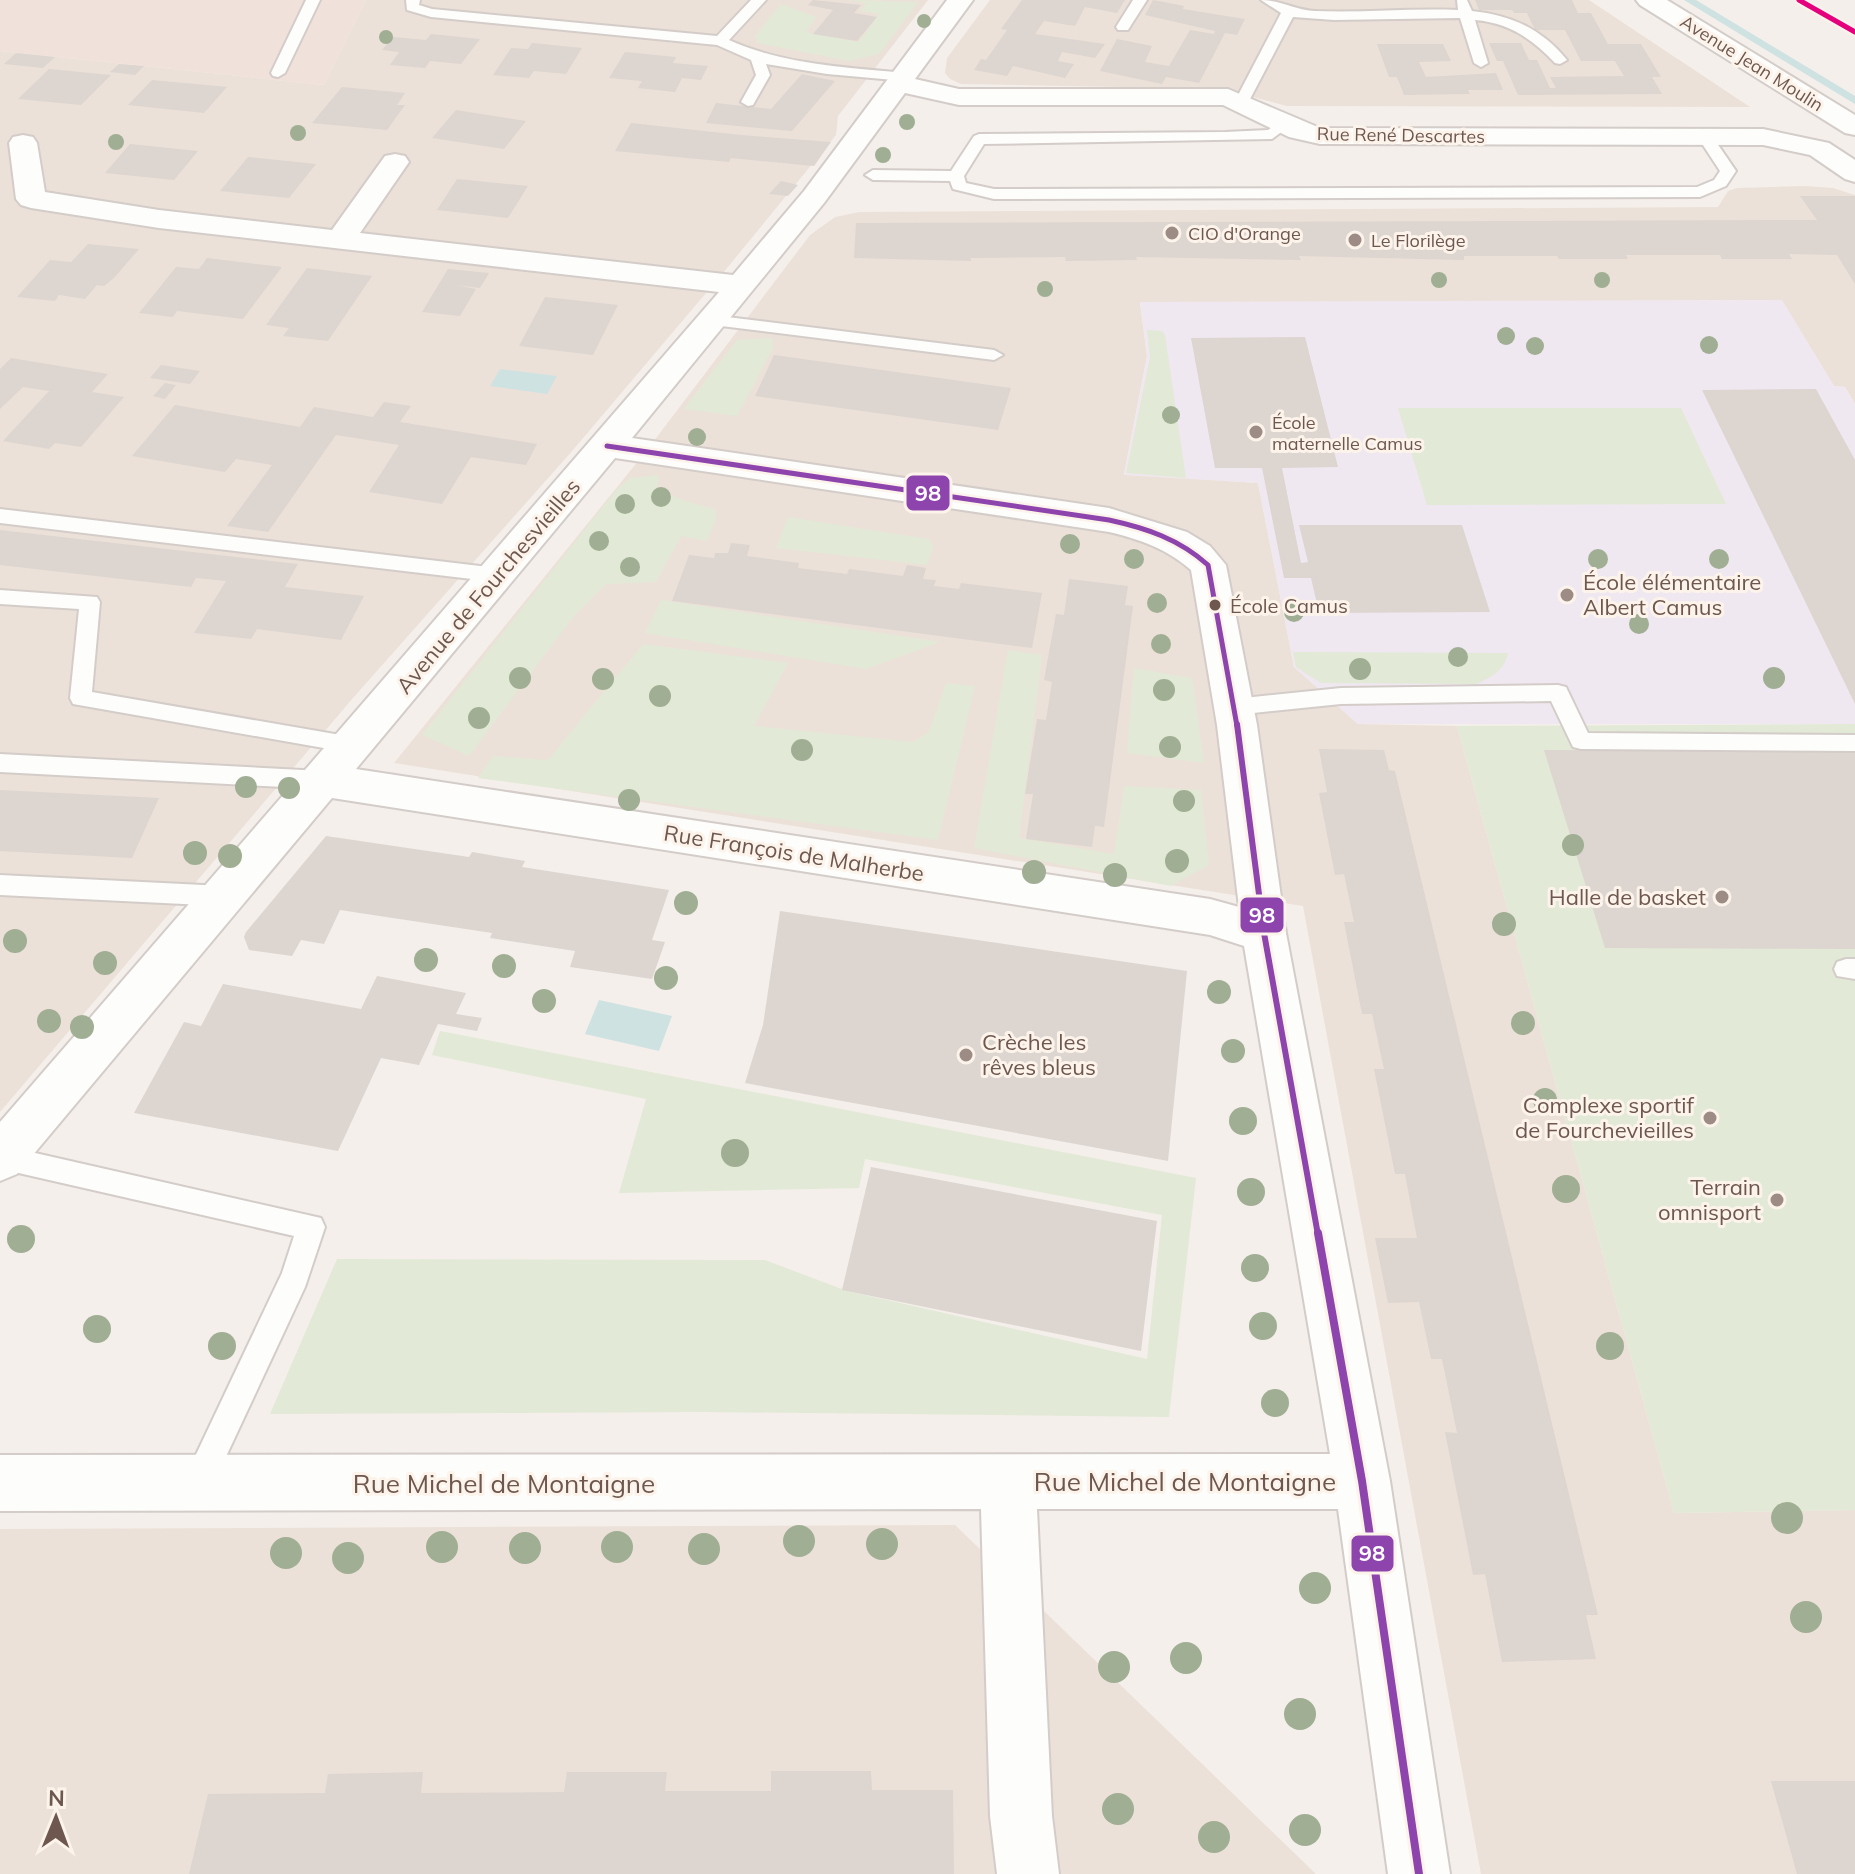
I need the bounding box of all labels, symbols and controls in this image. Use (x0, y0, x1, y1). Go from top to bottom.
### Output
street label: Avenue Jean Moulin (1676, 10, 1828, 116)
street label: Rue René Descartes (1317, 122, 1485, 148)
place label: CIO d'Orange (1188, 222, 1301, 245)
marker: CIO d'Orange (1163, 224, 1181, 242)
place label: Le Florilège (1371, 229, 1465, 252)
marker: Le Florilège (1346, 231, 1364, 249)
place label: École maternelle Camus (1272, 411, 1423, 455)
marker: École maternelle Camus (1247, 423, 1265, 441)
street label: Avenue de Fourchesvieilles (390, 473, 586, 699)
line badge: 98 (905, 474, 951, 512)
text: 98 (915, 479, 941, 507)
place label: École élémentaire Albert Camus (1583, 568, 1761, 621)
marker: École élémentaire Albert Camus (1558, 586, 1576, 604)
place label: École Camus (1230, 593, 1348, 618)
marker: École Camus (1207, 597, 1223, 613)
street label: Rue François de Malherbe (662, 819, 926, 887)
place label: Halle de basket (1549, 883, 1706, 911)
marker: Halle de basket (1713, 888, 1731, 906)
line badge: 98 (1239, 896, 1285, 934)
text: 98 (1249, 901, 1275, 929)
place label: Crèche les rêves bleus (982, 1028, 1096, 1081)
marker: Crèche les rêves bleus (957, 1046, 975, 1064)
place label: Complexe sportif de Fourchevieilles (1515, 1091, 1695, 1144)
marker: Complexe sportif de Fourchevieilles (1701, 1109, 1719, 1127)
place label: Terrain omnisport (1658, 1173, 1761, 1226)
marker: Terrain omnisport (1768, 1191, 1786, 1209)
street label: Rue Michel de Montaigne (1034, 1465, 1336, 1498)
street label: Rue Michel de Montaigne (353, 1467, 655, 1500)
line badge: 98 (1350, 1534, 1395, 1573)
text: 98 (1359, 1539, 1385, 1567)
north arrow (16, 1778, 96, 1858)
text: N (48, 1784, 65, 1812)

